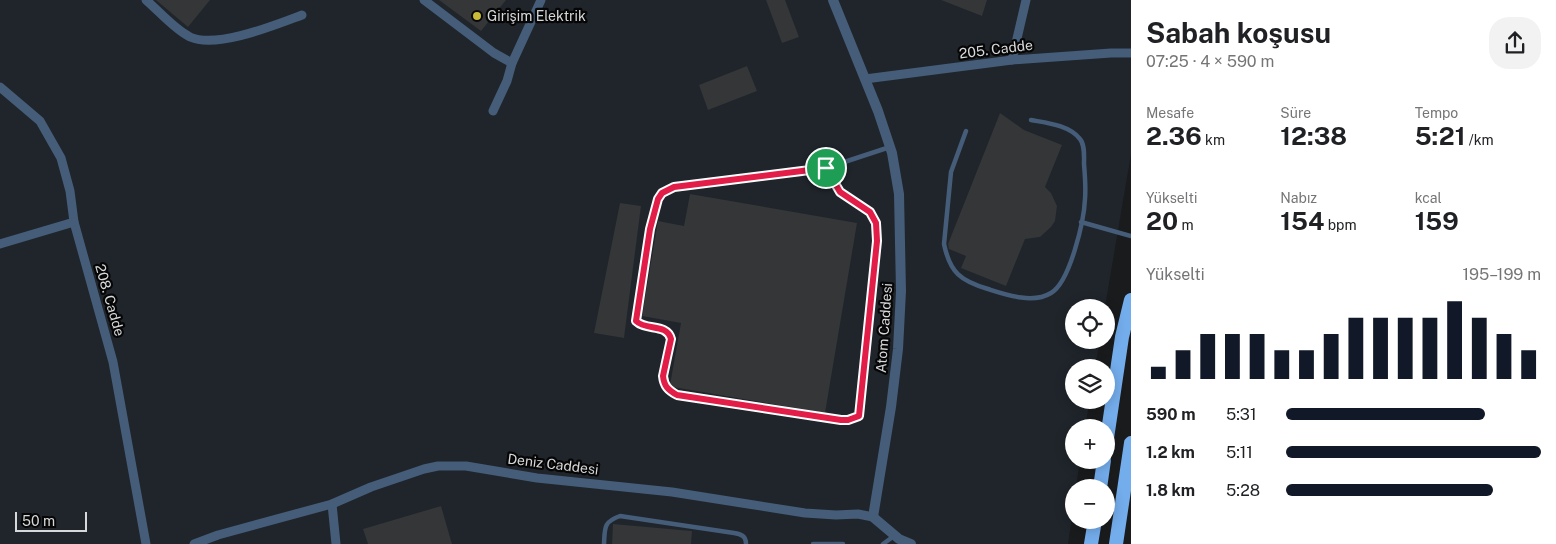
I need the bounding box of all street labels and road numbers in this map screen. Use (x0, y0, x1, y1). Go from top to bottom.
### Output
street label: 205. Cadde (958, 37, 1034, 61)
street label: 208. Cadde (92, 262, 128, 338)
street label: Atom Caddesi (873, 282, 895, 374)
street label: Deniz Caddesi (507, 450, 599, 478)

